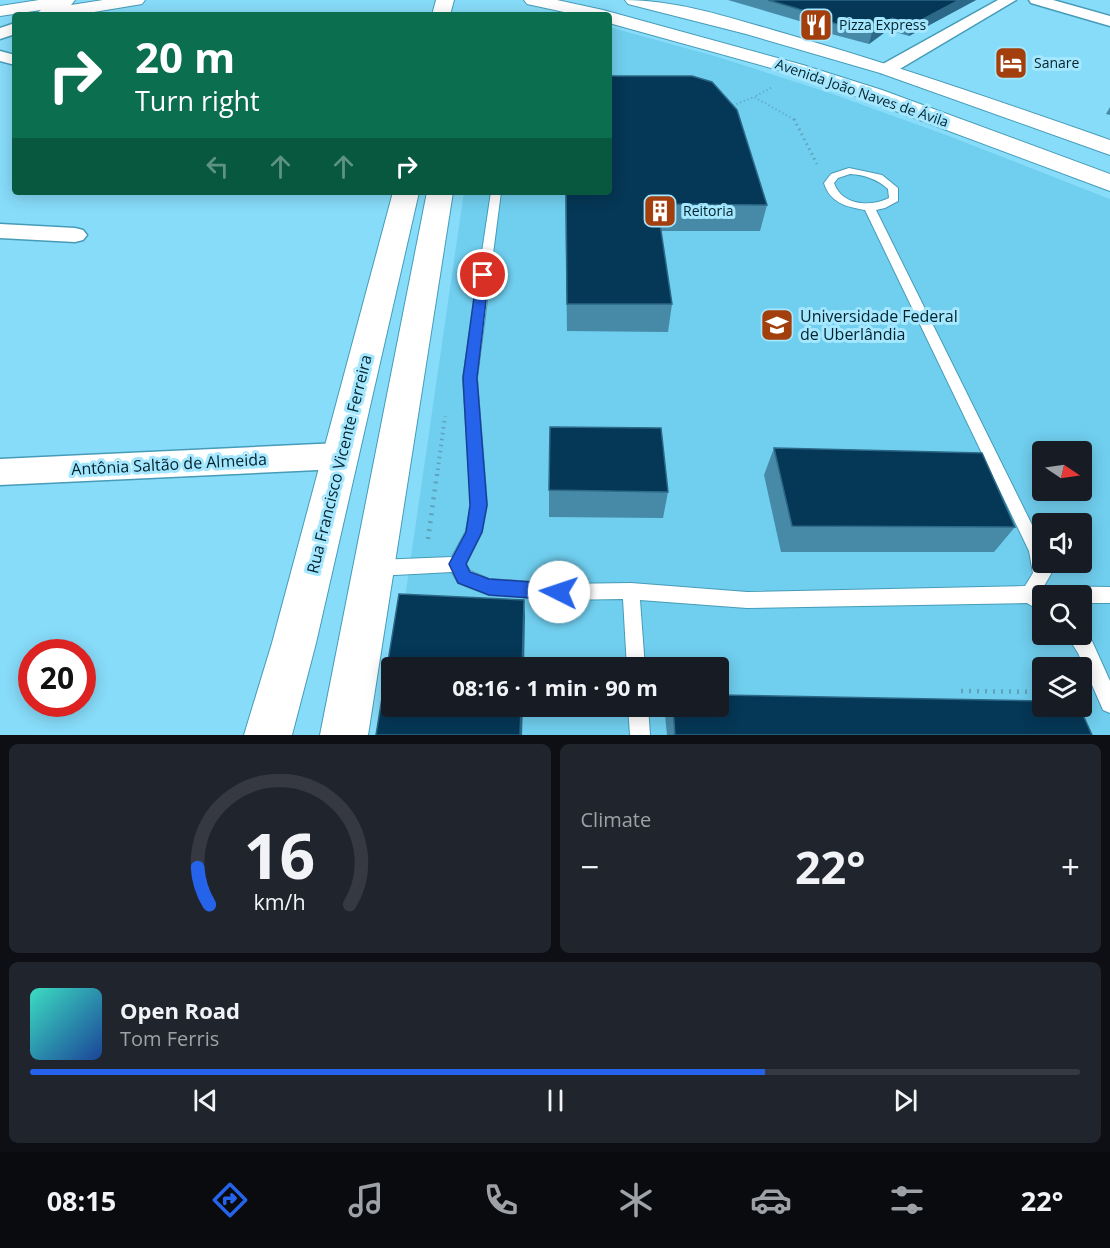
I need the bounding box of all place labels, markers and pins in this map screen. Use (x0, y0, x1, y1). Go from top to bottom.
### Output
restaurant icon: Pizza Express (798, 7, 834, 43)
place label: Pizza Express (839, 15, 926, 34)
hotel icon: Sanare (993, 45, 1029, 81)
place label: Sanare (1034, 53, 1080, 72)
building icon: Reitoria (642, 193, 678, 229)
place label: Reitoria (683, 201, 733, 220)
pin (457, 249, 508, 300)
place label: Universidade Federal de Uberlândia (800, 305, 958, 345)
school or university icon: Universidade Federal de Uberlândia (759, 307, 795, 343)

